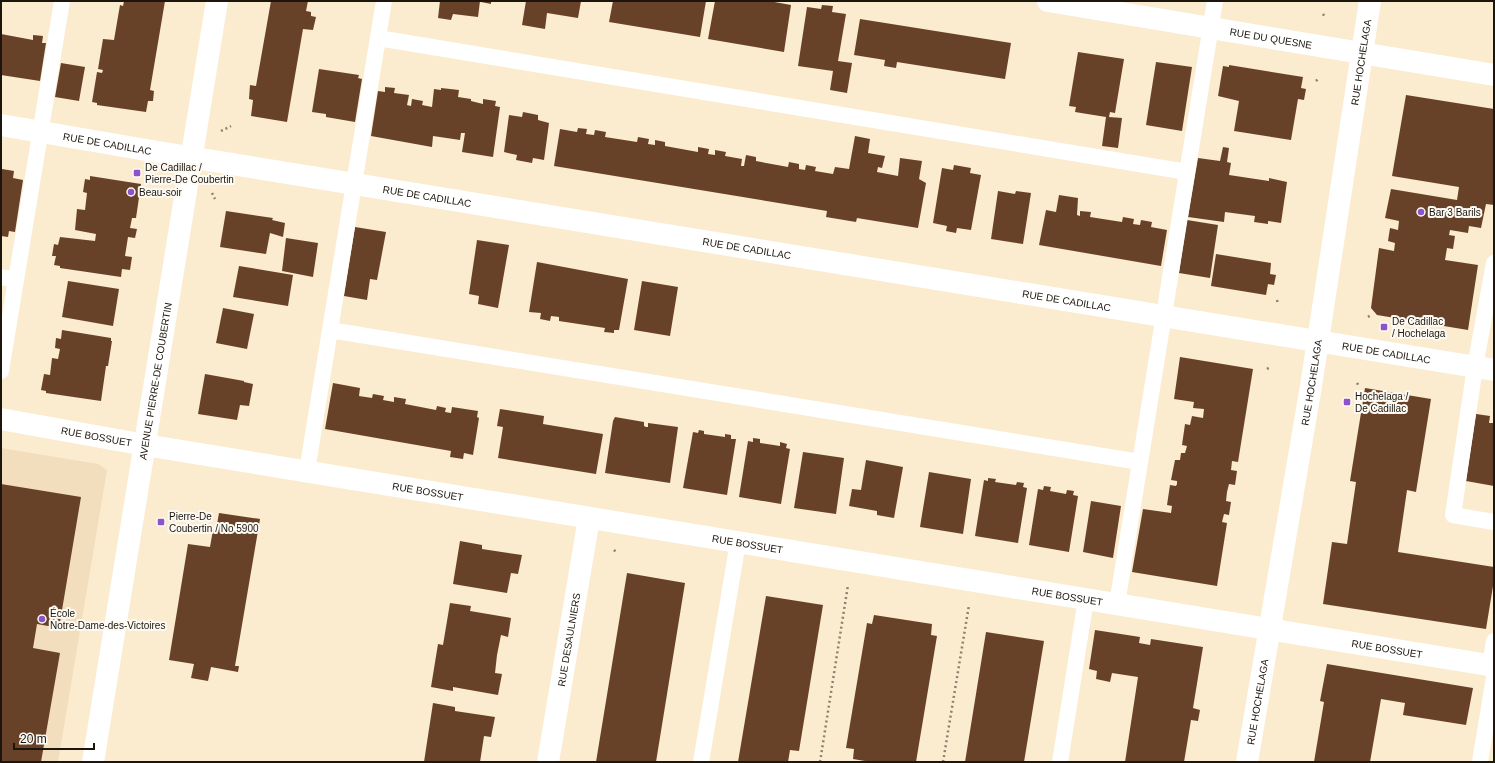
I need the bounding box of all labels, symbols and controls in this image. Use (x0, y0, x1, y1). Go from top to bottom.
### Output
street label: RUE HOCHELAGA (1349, 18, 1373, 106)
street label: RUE DU QUESNE (1229, 26, 1313, 50)
street label: RUE DE CADILLAC (62, 130, 152, 156)
place label: De Cadillac / Pierre-De Coubertin (145, 162, 234, 185)
marker: De Cadillac / Pierre-De Coubertin (132, 168, 142, 178)
street label: RUE DE CADILLAC (382, 183, 472, 209)
marker: Beau-soir (126, 187, 136, 197)
place label: Beau-soir (139, 187, 182, 198)
marker: Bar 3 Barils (1416, 207, 1426, 217)
place label: Bar 3 Barils (1429, 207, 1481, 218)
street label: RUE DE CADILLAC (702, 235, 792, 261)
street label: RUE DE CADILLAC (1022, 288, 1112, 313)
street label: AVENUE PIERRE-DE COUBERTIN (137, 302, 173, 461)
place label: De Cadillac / Hochelaga (1392, 316, 1446, 339)
marker: De Cadillac / Hochelaga (1379, 322, 1389, 332)
street label: RUE HOCHELAGA (1299, 338, 1324, 426)
street label: RUE DE CADILLAC (1341, 340, 1432, 365)
place label: Hochelaga / De Cadillac (1355, 391, 1409, 414)
marker: Hochelaga / De Cadillac (1342, 397, 1352, 407)
street label: RUE BOSSUET (60, 424, 133, 448)
street label: RUE BOSSUET (392, 480, 464, 503)
place label: Pierre-De Coubertin / No 5900 (169, 511, 259, 534)
marker: Pierre-De Coubertin / No 5900 (156, 517, 166, 527)
street label: RUE BOSSUET (711, 533, 784, 555)
street label: RUE BOSSUET (1031, 585, 1104, 607)
street label: RUE DESAULNIERS (555, 592, 582, 687)
place label: École Notre-Dame-des-Victoires (50, 607, 165, 631)
marker: École Notre-Dame-des-Victoires (37, 614, 47, 624)
street label: RUE BOSSUET (1351, 637, 1423, 660)
street label: RUE HOCHELAGA (1245, 658, 1270, 746)
scale bar (14, 725, 94, 751)
text: 20 m (20, 732, 47, 746)

